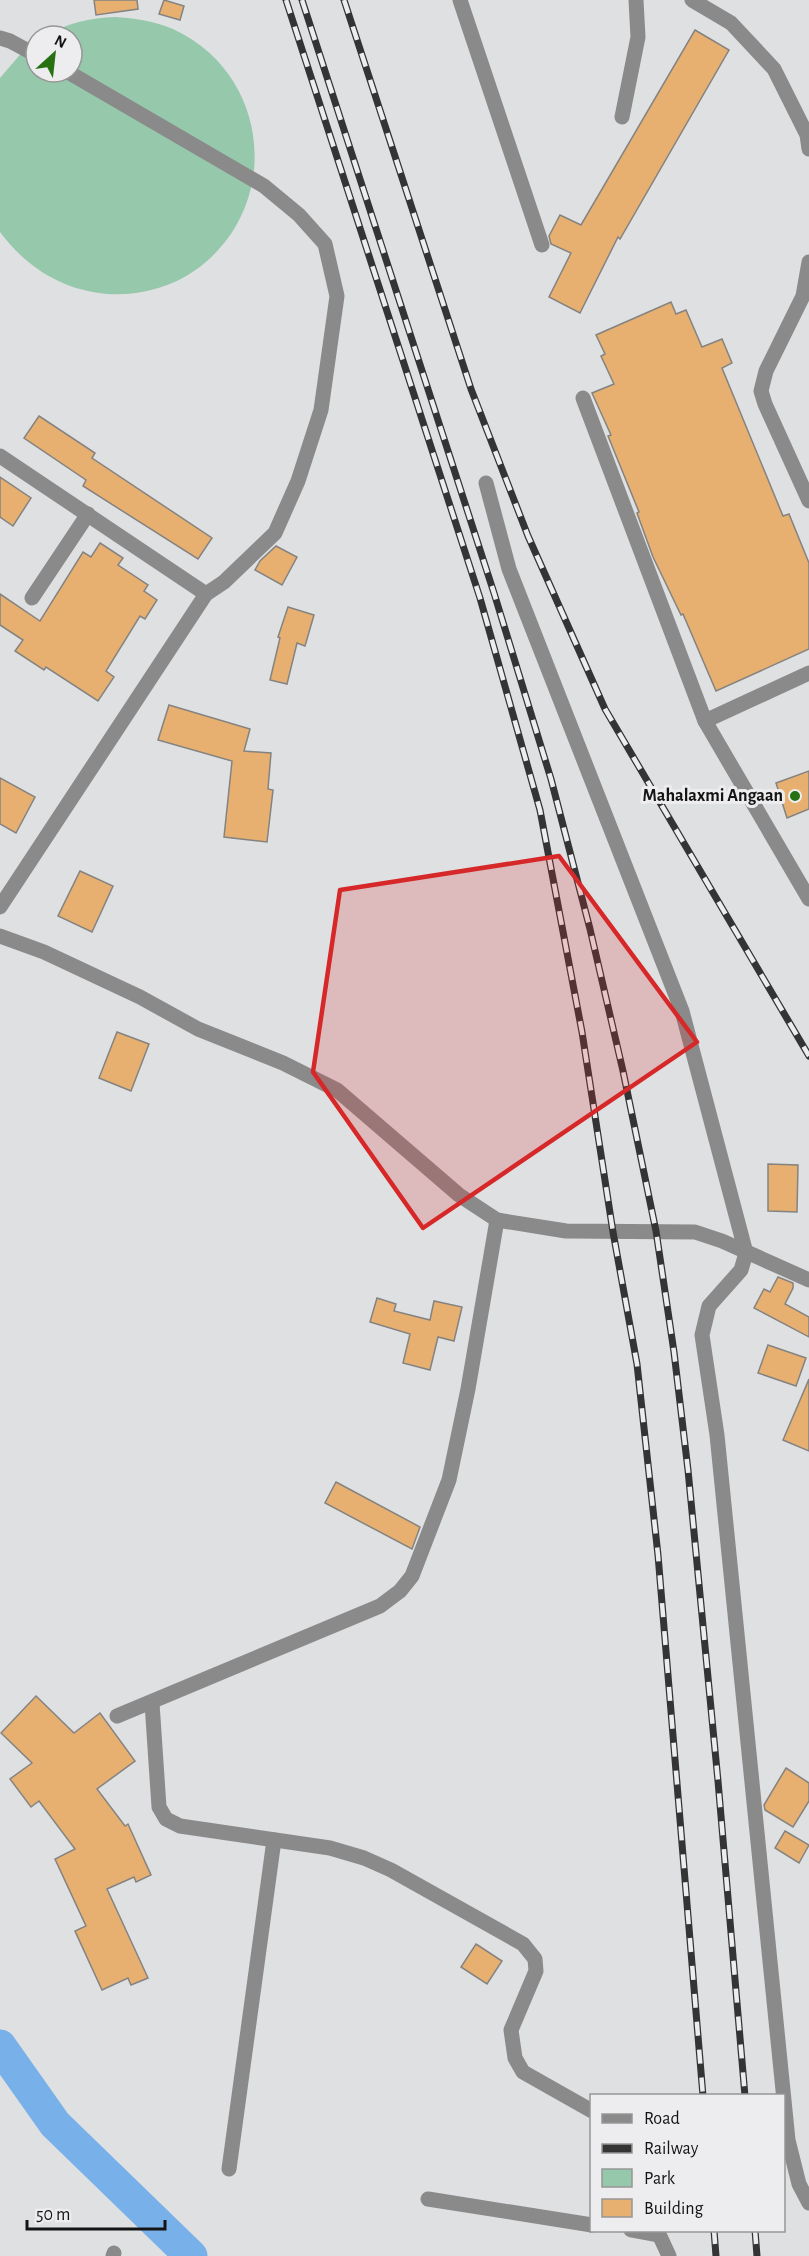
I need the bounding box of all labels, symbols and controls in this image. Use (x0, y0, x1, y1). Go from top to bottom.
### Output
north arrow (24, 24, 84, 84)
text: N (52, 32, 69, 51)
place label: Mahalaxmi Angaan (643, 787, 783, 805)
marker: Mahalaxmi Angaan (788, 789, 802, 803)
legend (590, 2094, 785, 2232)
text: Road (644, 2110, 680, 2128)
text: Railway (644, 2140, 699, 2158)
text: Park (644, 2170, 676, 2188)
scale bar (27, 2193, 165, 2231)
text: Building (644, 2200, 704, 2218)
text: 50 m (36, 2206, 70, 2224)

